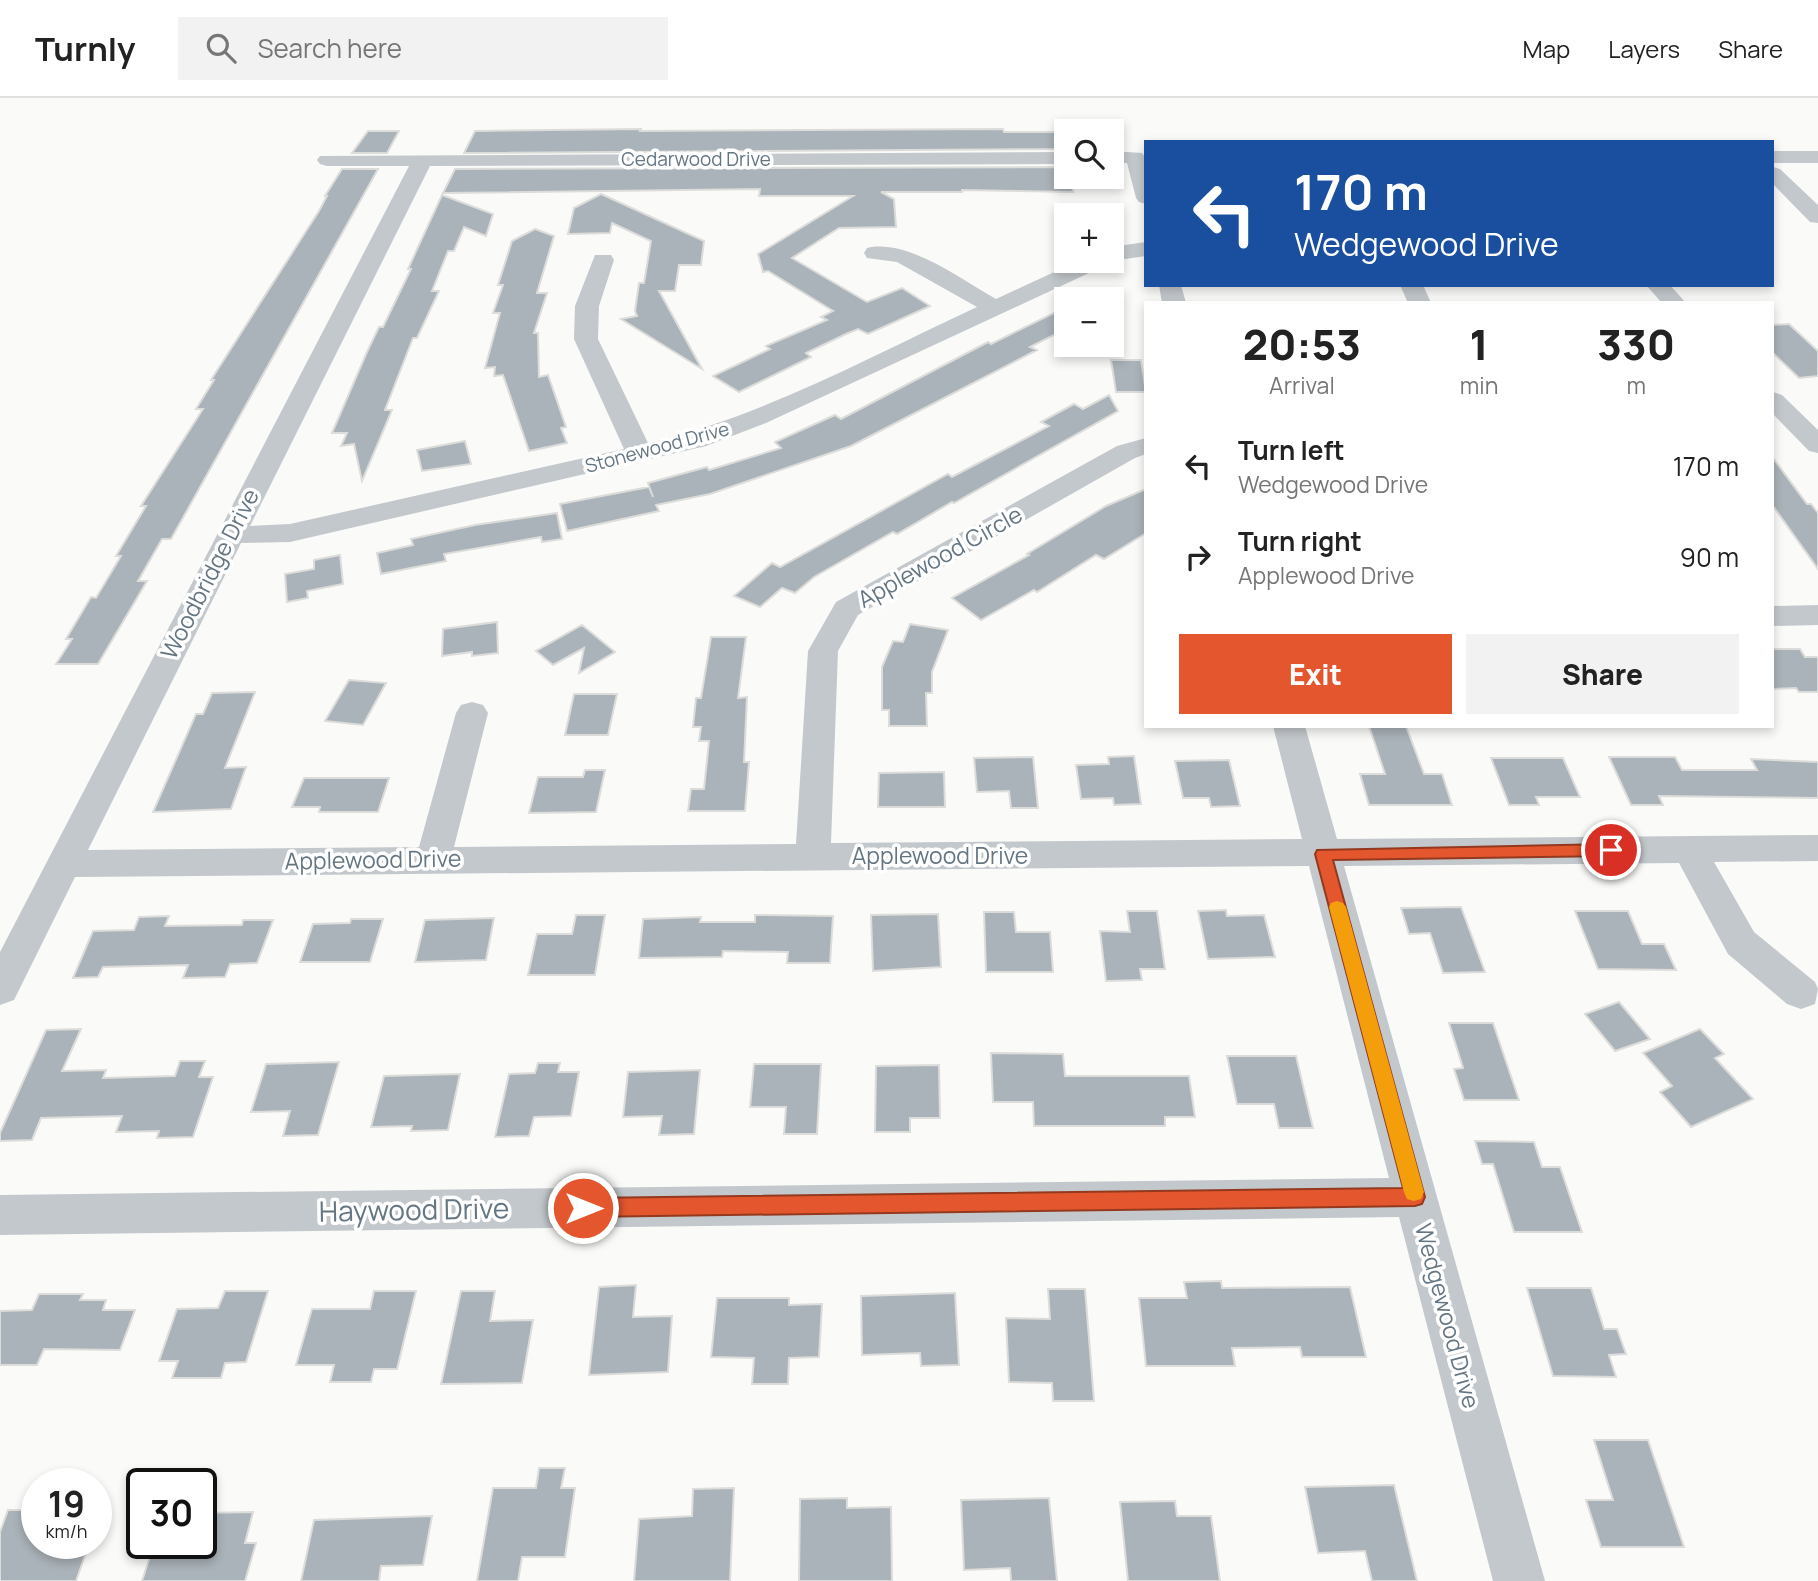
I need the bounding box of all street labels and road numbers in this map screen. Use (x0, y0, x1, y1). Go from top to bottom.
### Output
street label: Cedarwood Drive (621, 146, 771, 172)
street label: Stonewood Drive (582, 415, 732, 479)
street label: Woodbridge Drive (152, 483, 266, 664)
street label: Applewood Circle (851, 498, 1028, 615)
street label: Applewood Drive (852, 839, 1028, 871)
street label: Applewood Drive (284, 841, 462, 877)
street label: Haywood Drive (318, 1188, 509, 1230)
street label: Wedgewood Drive (1408, 1220, 1488, 1412)

